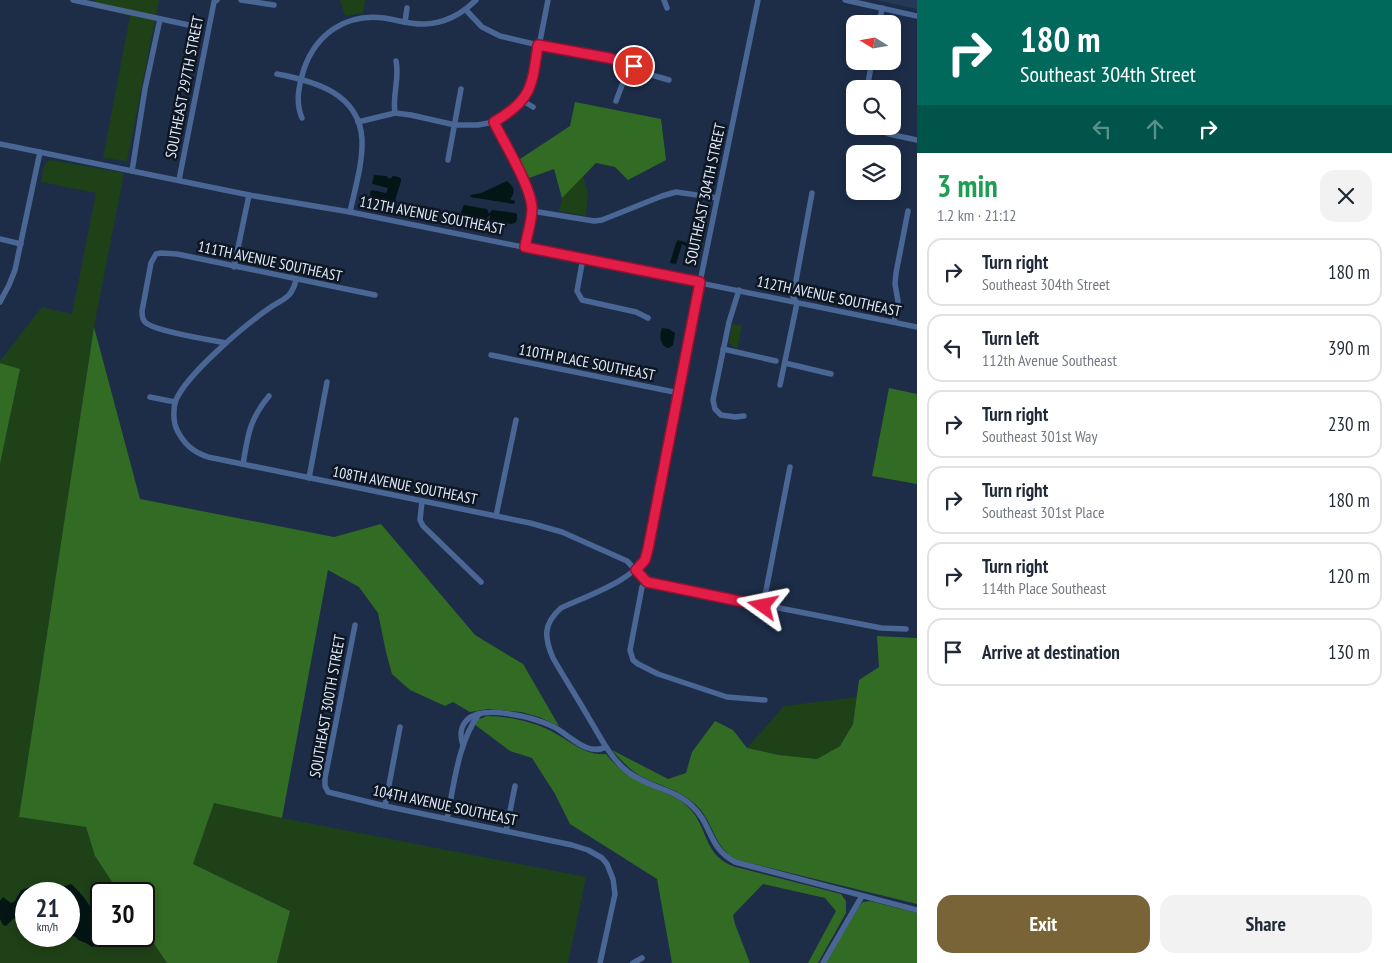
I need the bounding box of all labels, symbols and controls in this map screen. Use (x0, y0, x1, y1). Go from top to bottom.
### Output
street label: SOUTHEAST 297TH STREET (161, 14, 207, 160)
north arrow (846, 15, 901, 70)
map controls (846, 15, 901, 200)
text: 180 m (1020, 16, 1101, 62)
icon: right (937, 20, 1002, 85)
pin (613, 45, 655, 87)
icon: arrive (620, 52, 648, 80)
text: Southeast 304th Street (1020, 60, 1196, 88)
button: search (846, 80, 901, 135)
icon: left (1088, 115, 1116, 143)
icon: ahead (1141, 115, 1169, 143)
icon: right (1194, 115, 1222, 143)
street label: SOUTHEAST 304TH STREET (681, 121, 729, 267)
button: layers (846, 145, 901, 200)
text: 3 min (937, 166, 998, 205)
button: close (1320, 170, 1372, 222)
street label: 112TH AVENUE SOUTHEAST (358, 192, 506, 238)
text: 1.2 km · 21:12 (937, 205, 1017, 225)
street label: 111TH AVENUE SOUTHEAST (196, 236, 344, 286)
text: Turn right (982, 250, 1048, 274)
icon: right (939, 258, 967, 286)
text: 180 m (1328, 260, 1370, 284)
street label: 112TH AVENUE SOUTHEAST (755, 271, 903, 321)
text: Southeast 304th Street (982, 274, 1110, 294)
text: Turn left (982, 326, 1039, 350)
icon: left (939, 334, 967, 362)
text: 390 m (1328, 336, 1370, 360)
street label: 110TH PLACE SOUTHEAST (517, 339, 657, 385)
text: 112th Avenue Southeast (982, 350, 1117, 370)
text: Turn right (982, 402, 1048, 426)
icon: right (939, 410, 967, 438)
text: 230 m (1328, 412, 1370, 436)
text: Southeast 301st Way (982, 426, 1098, 446)
street label: 108TH AVENUE SOUTHEAST (331, 462, 479, 508)
text: Turn right (982, 478, 1048, 502)
icon: right (939, 486, 967, 514)
text: 180 m (1328, 488, 1370, 512)
text: Southeast 301st Place (982, 502, 1105, 522)
text: Turn right (982, 554, 1048, 578)
icon: right (939, 562, 967, 590)
text: 120 m (1328, 564, 1370, 588)
text: 114th Place Southeast (982, 578, 1106, 598)
position arrow (736, 579, 788, 631)
street label: SOUTHEAST 300TH STREET (305, 633, 349, 779)
icon: arrive (939, 638, 967, 666)
text: Arrive at destination (982, 640, 1120, 664)
text: 130 m (1328, 640, 1370, 664)
street label: 104TH AVENUE SOUTHEAST (371, 780, 519, 830)
speed limit sign: 30 (90, 882, 155, 947)
text: 21 (36, 892, 59, 924)
button: Exit (937, 895, 1150, 953)
button: Share (1160, 895, 1372, 953)
text: km/h (37, 919, 58, 934)

